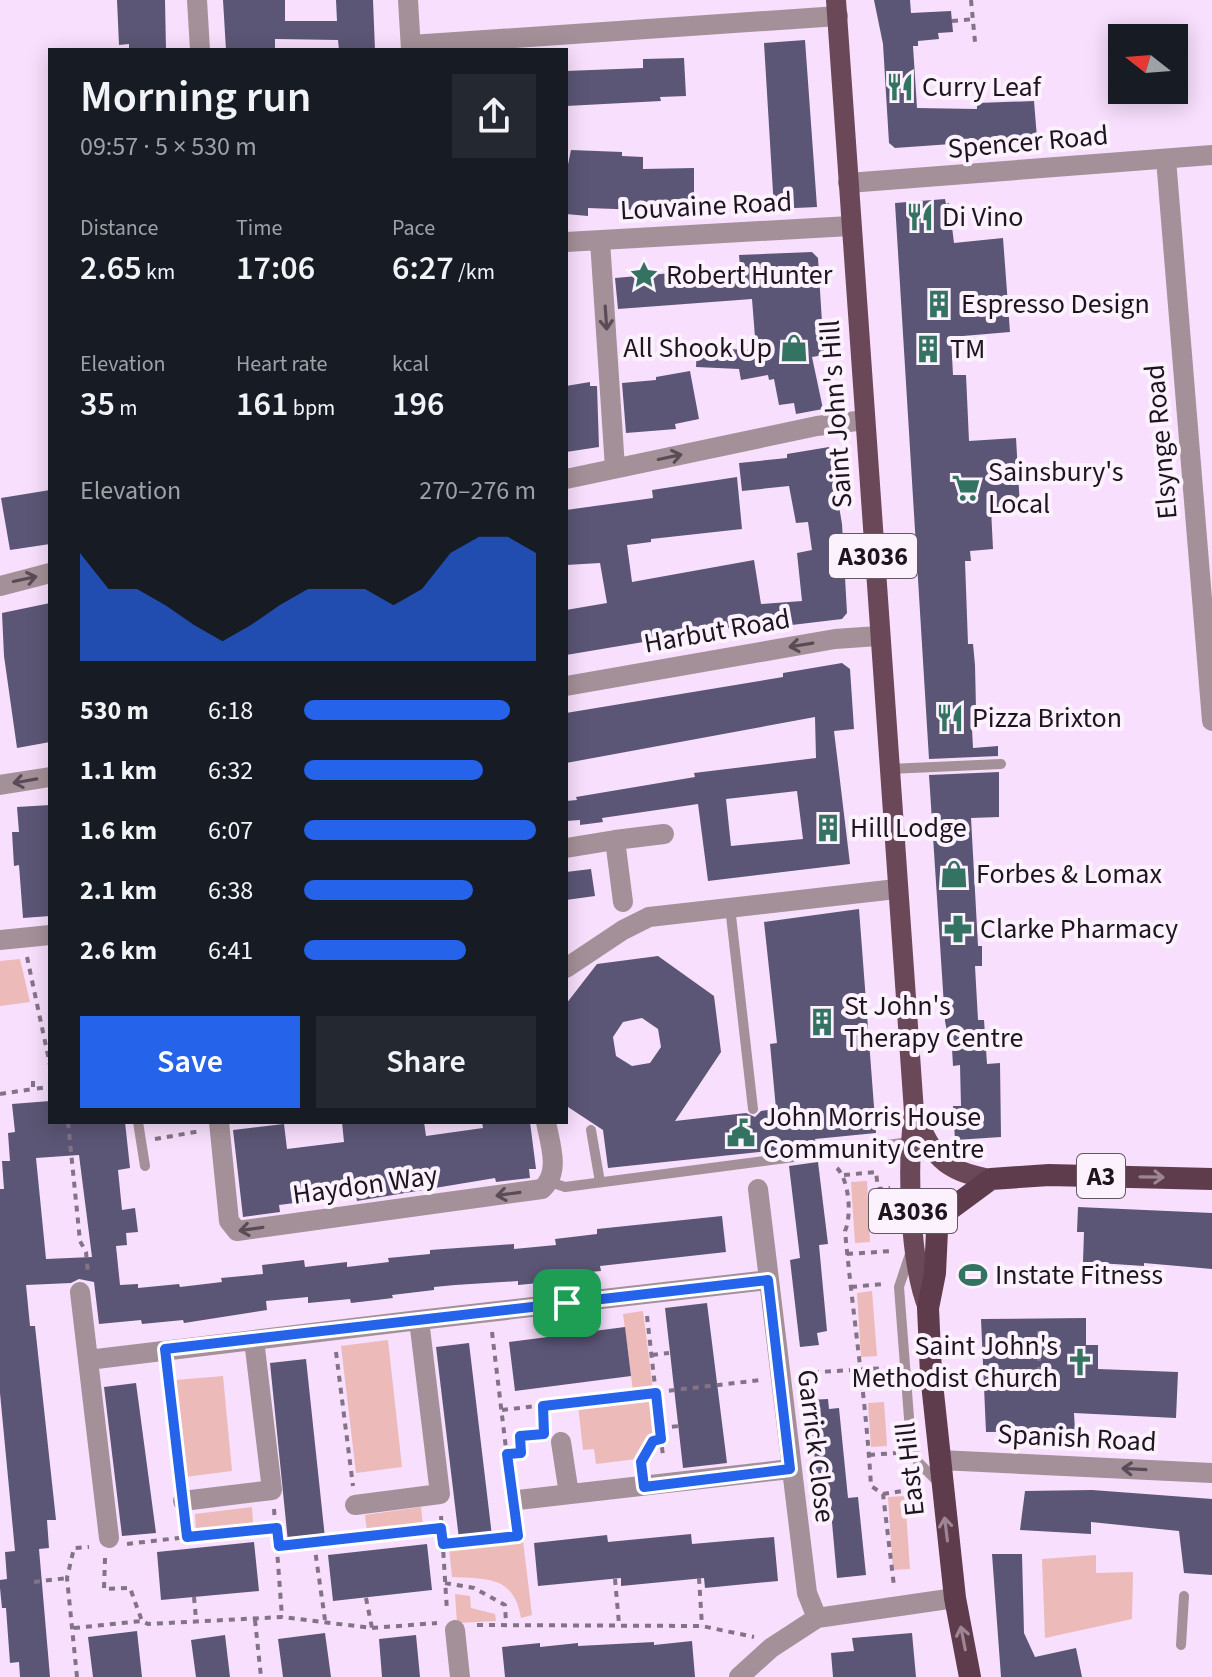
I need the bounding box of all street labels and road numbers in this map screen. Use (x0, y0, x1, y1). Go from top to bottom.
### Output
street label: Spencer Road (946, 115, 1110, 169)
street label: Louvaine Road (619, 182, 793, 230)
street label: Saint John's Hill (809, 319, 863, 509)
street label: Elsynge Road (1134, 363, 1188, 521)
road number: A3036 (829, 534, 917, 578)
street label: Harbut Road (641, 598, 793, 664)
road number: A3 (1077, 1154, 1125, 1198)
street label: Haydon Way (290, 1155, 440, 1215)
road number: A3036 (869, 1189, 957, 1233)
street label: Garrick Close (787, 1367, 845, 1525)
street label: Spanish Road (997, 1414, 1157, 1462)
street label: East Hill (885, 1420, 935, 1518)

